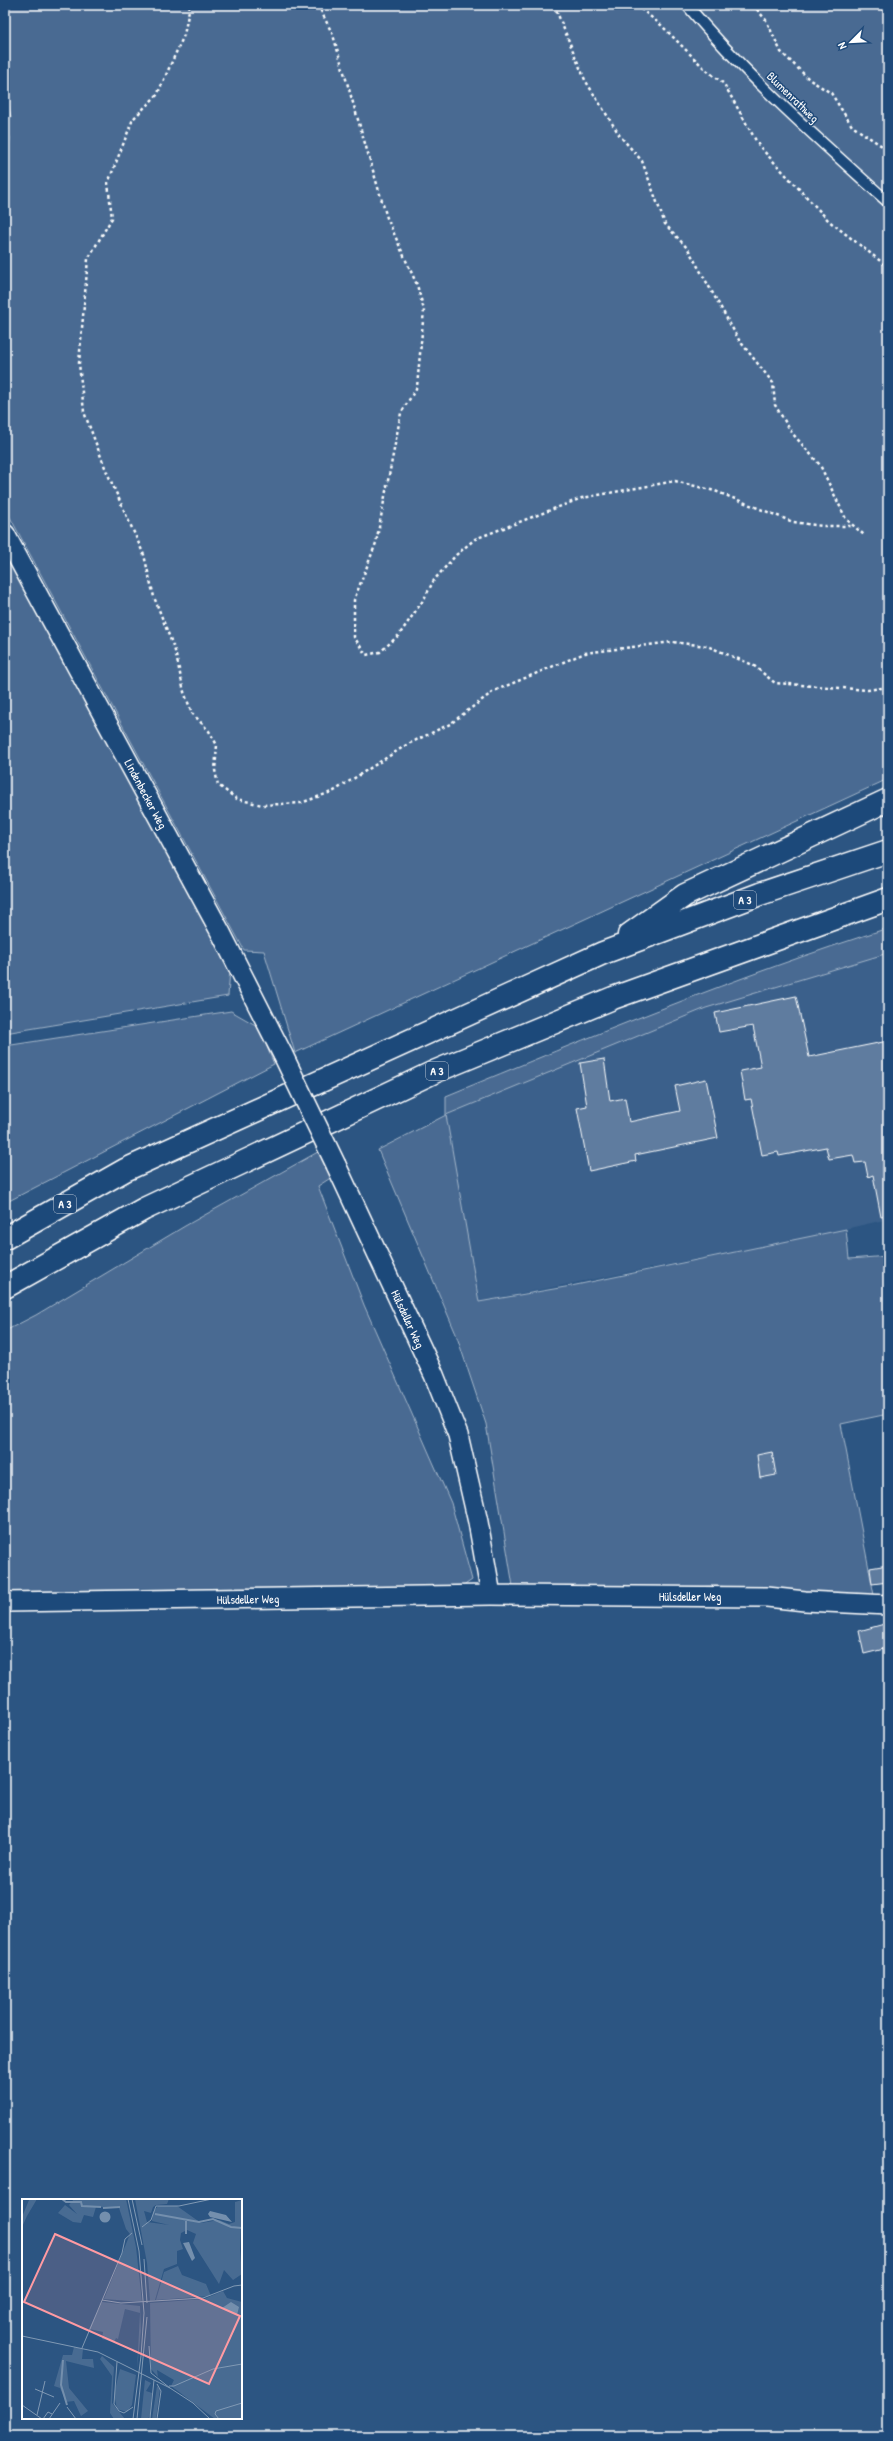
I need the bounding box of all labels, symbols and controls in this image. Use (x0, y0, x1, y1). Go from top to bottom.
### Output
north arrow (831, 22, 871, 62)
text: N (834, 40, 849, 52)
street label: Blumenrathweg (763, 68, 823, 126)
street label: Lindenbecker Weg (121, 756, 171, 832)
road number: A 3 (734, 891, 756, 909)
road number: A 3 (426, 1062, 448, 1080)
road number: A 3 (54, 1195, 76, 1213)
street label: Hülsdeller Weg (387, 1287, 429, 1351)
street label: Hülsdeller Weg (659, 1588, 721, 1605)
street label: Hülsdeller Weg (217, 1590, 279, 1608)
inset map (22, 2199, 242, 2419)

